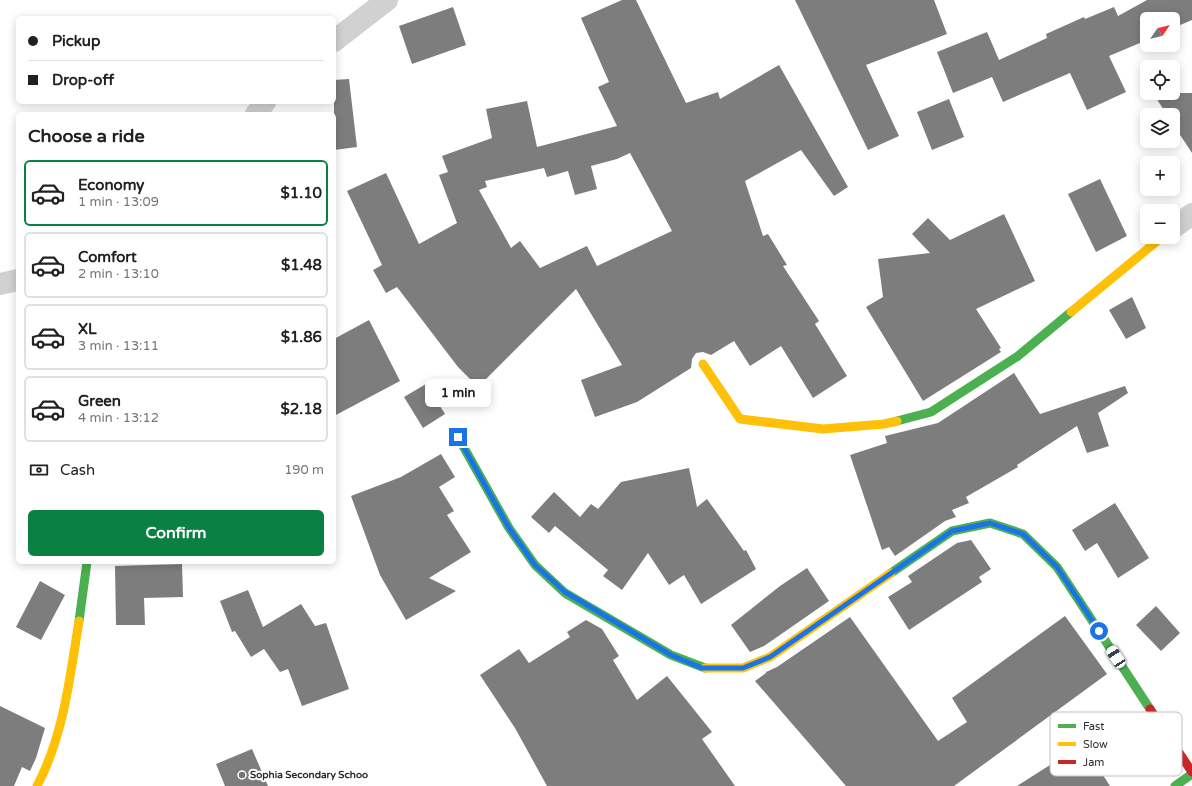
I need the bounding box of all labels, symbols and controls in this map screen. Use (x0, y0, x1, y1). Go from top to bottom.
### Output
north arrow (1140, 12, 1180, 52)
map controls (1140, 12, 1180, 244)
text: Pickup (52, 32, 100, 50)
button: locate (1140, 60, 1180, 100)
text: Drop-off (52, 71, 114, 89)
button: layers (1140, 108, 1180, 148)
text: Choose a ride (28, 125, 145, 147)
button: + (1140, 156, 1180, 196)
icon: car (30, 175, 66, 211)
text: Economy (78, 176, 144, 194)
text: $1.10 (281, 184, 322, 202)
text: 1 min · 13:09 (78, 194, 159, 210)
button: − (1140, 204, 1180, 244)
icon: car (30, 247, 66, 283)
text: Comfort (78, 248, 137, 266)
text: $1.48 (281, 256, 322, 274)
text: 2 min · 13:10 (78, 266, 159, 282)
icon: car (30, 319, 66, 355)
text: XL (78, 320, 97, 338)
text: $1.86 (281, 328, 322, 346)
text: 3 min · 13:11 (78, 338, 159, 354)
callout: 1 min (425, 379, 491, 407)
text: 1 min (441, 385, 475, 401)
icon: car (30, 391, 66, 427)
text: Green (78, 392, 121, 410)
text: $2.18 (281, 400, 322, 418)
text: 4 min · 13:12 (78, 410, 159, 426)
route end (449, 428, 467, 446)
icon: cash (28, 459, 50, 481)
text: Cash (60, 461, 95, 479)
text: 190 m (284, 462, 324, 478)
button: Confirm (28, 510, 324, 556)
route start (1090, 622, 1108, 640)
car (1104, 644, 1128, 670)
legend (1050, 712, 1182, 776)
text: Fast (1083, 720, 1104, 733)
text: Slow (1083, 738, 1108, 751)
text: Jam (1083, 756, 1104, 769)
place label: Sophia Secondary Schoo (250, 769, 368, 781)
marker: Sophia Secondary Schoo (237, 770, 247, 780)

